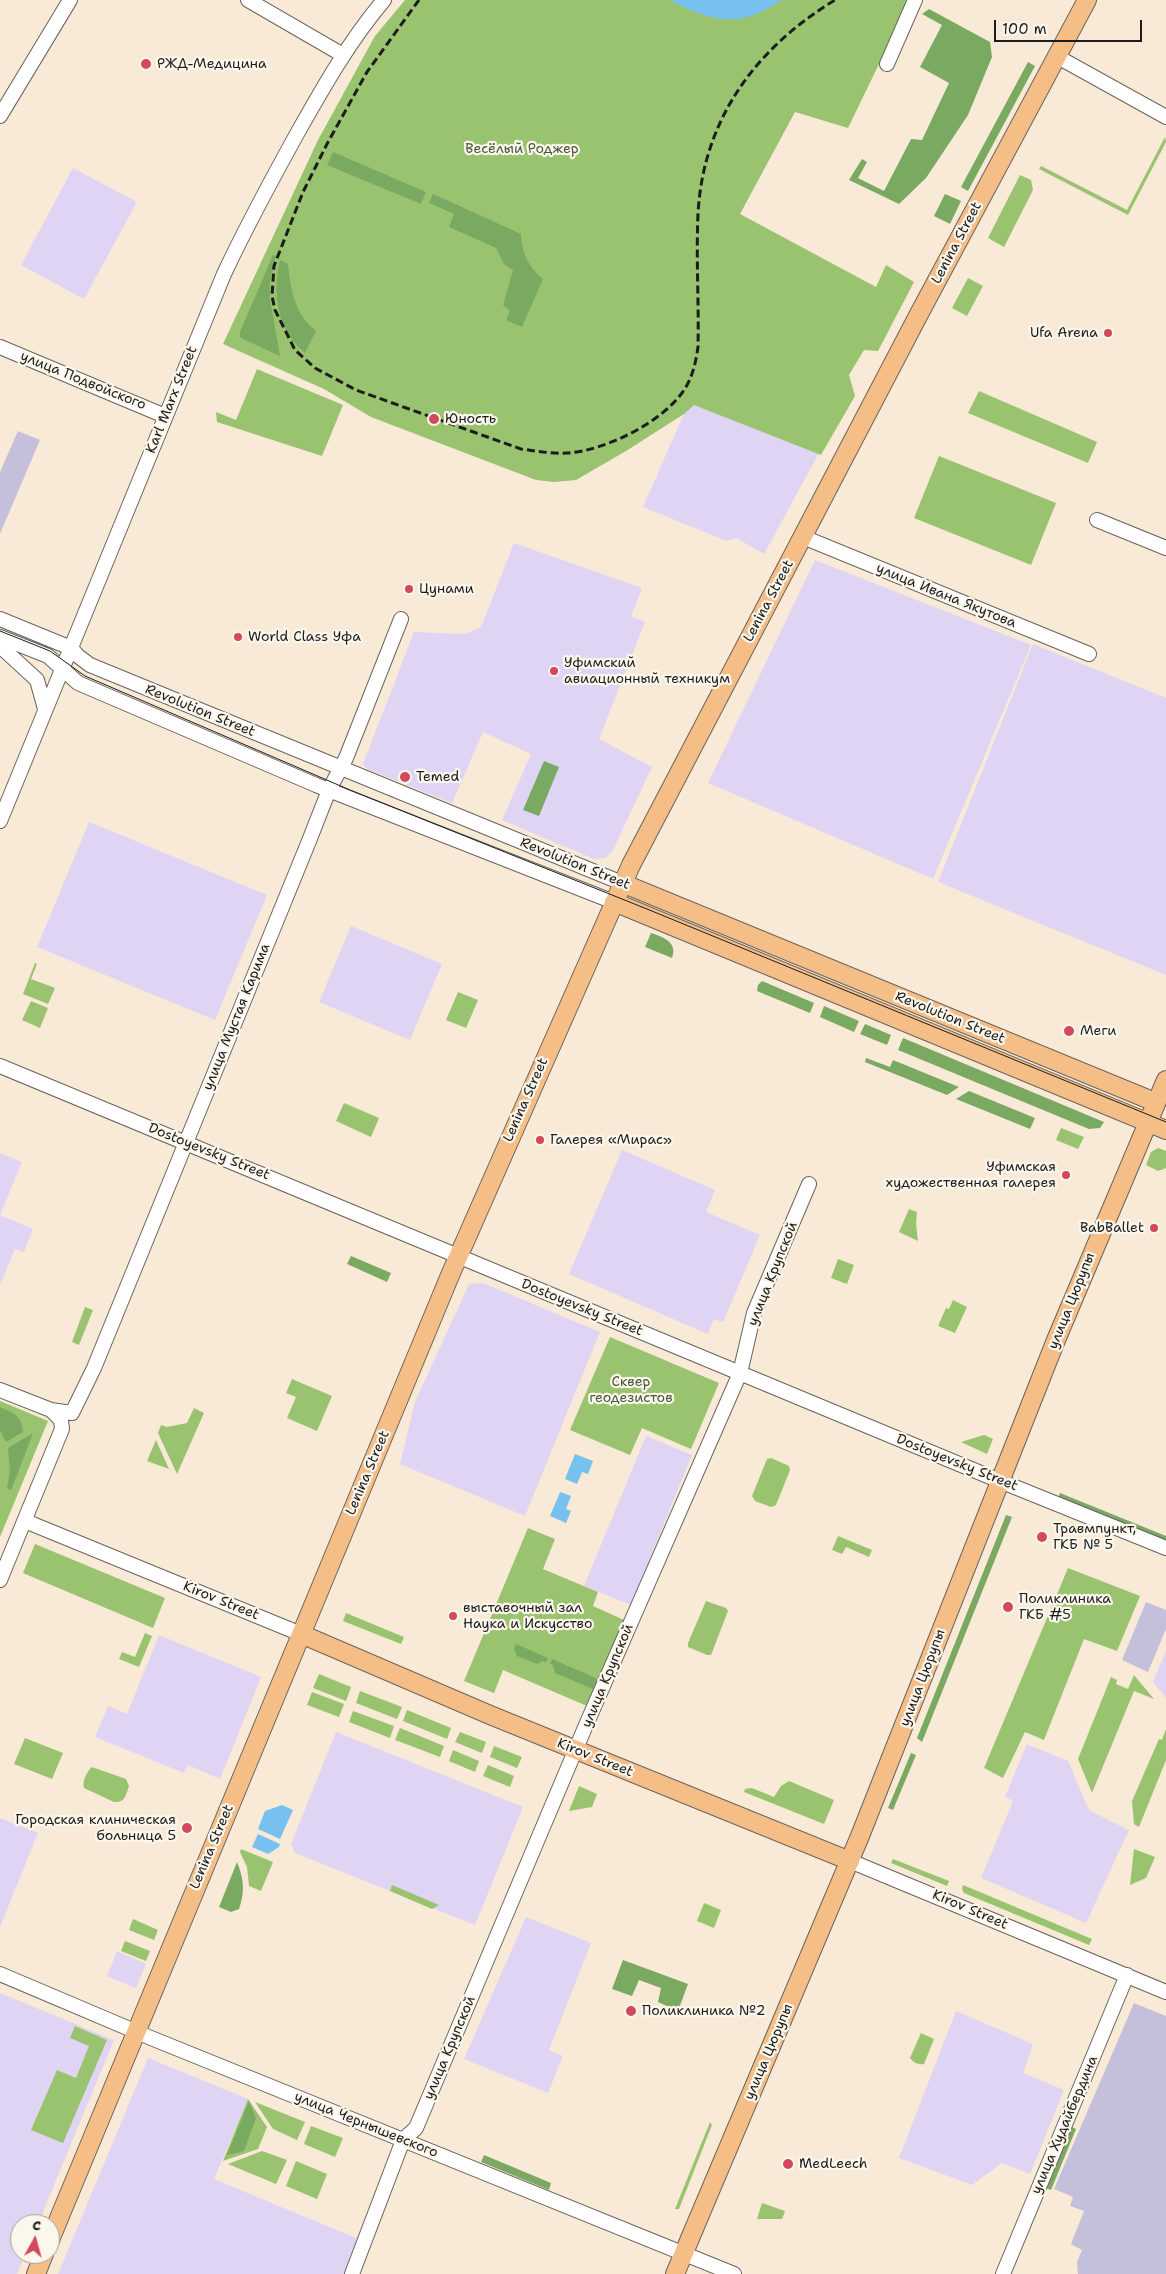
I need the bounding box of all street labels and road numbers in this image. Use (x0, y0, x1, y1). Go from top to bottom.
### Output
street label: Lenina Street (928, 199, 986, 287)
street label: Karl Marx Street (143, 344, 201, 456)
street label: улица Подвойского (18, 348, 148, 414)
street label: Lenina Street (740, 557, 798, 645)
street label: улица Ивана Якутова (873, 560, 1019, 632)
street label: Revolution Street (142, 681, 258, 741)
street label: Revolution Street (517, 834, 633, 894)
street label: улица Мустая Карима (200, 941, 274, 1093)
street label: Revolution Street (892, 988, 1008, 1048)
street label: Lenina Street (500, 1055, 552, 1145)
street label: Dostoyevsky Street (146, 1120, 272, 1184)
street label: улица Крупской (744, 1219, 802, 1329)
street label: улица Цюрупы (1045, 1250, 1099, 1352)
street label: Dostoyevsky Street (519, 1276, 645, 1340)
street label: Lenina Street (343, 1428, 393, 1518)
street label: Dostoyevsky Street (894, 1431, 1020, 1495)
street label: Kirov Street (181, 1578, 261, 1624)
street label: улица Крупской (579, 1622, 637, 1730)
street label: улица Цюрупы (897, 1627, 949, 1729)
street label: Kirov Street (555, 1735, 635, 1781)
street label: Lenina Street (187, 1802, 237, 1892)
street label: Kirov Street (930, 1887, 1010, 1933)
street label: улица Крупской (421, 1994, 479, 2102)
street label: улица Цюрупы (741, 2001, 797, 2103)
street label: улица Худайбердина (1028, 2053, 1102, 2197)
street label: улица Чернышевского (292, 2088, 440, 2162)

